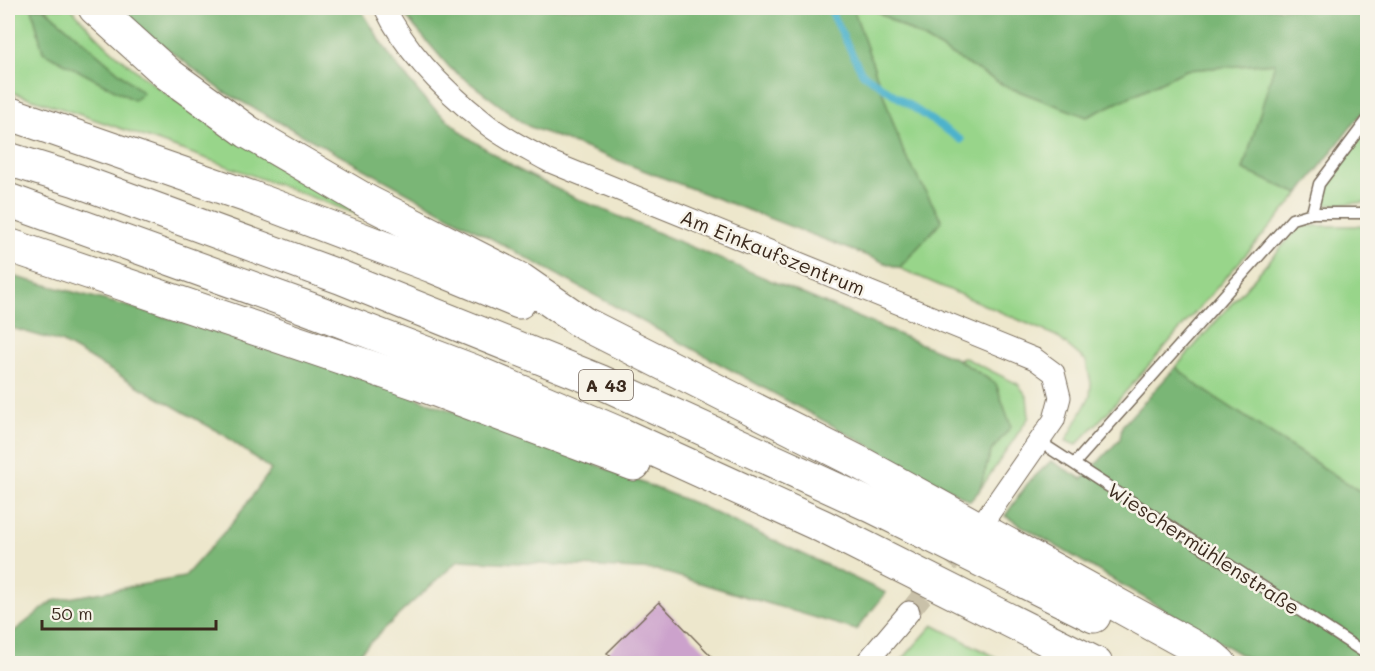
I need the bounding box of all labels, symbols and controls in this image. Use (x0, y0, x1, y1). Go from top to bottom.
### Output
street label: Am Einkaufszentrum (677, 203, 869, 301)
road number: A 43 (579, 370, 633, 400)
street label: Wieschermühlenstraße (1103, 476, 1305, 620)
scale bar (42, 593, 216, 631)
text: 50 m (51, 601, 93, 625)

